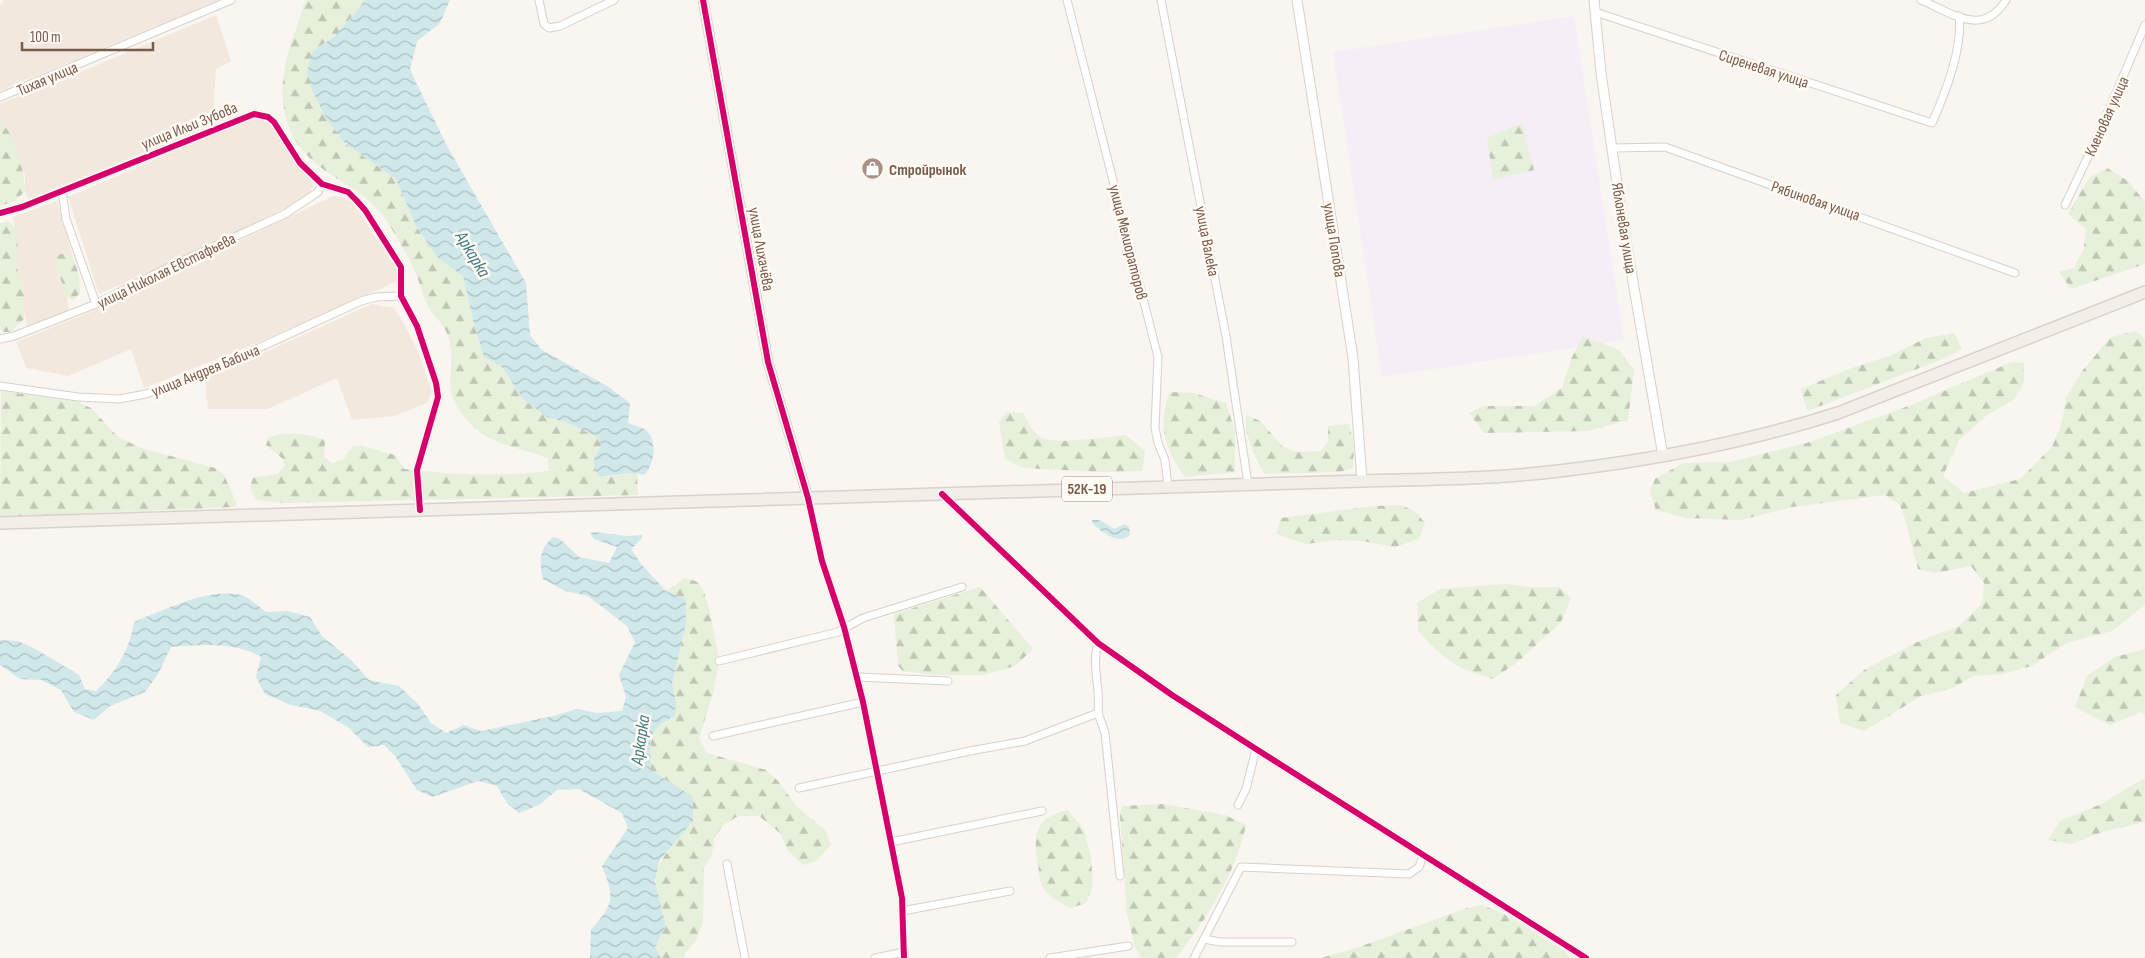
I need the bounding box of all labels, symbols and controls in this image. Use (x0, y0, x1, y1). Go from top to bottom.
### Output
scale bar (22, 20, 154, 52)
text: 100 m (30, 28, 61, 47)
street label: Сиреневая улица (1716, 46, 1811, 93)
street label: Тихая улица (14, 58, 81, 101)
street label: Кленовая улица (2081, 74, 2133, 160)
street label: улица Ильи Зубова (139, 98, 240, 154)
shop icon: Стройрынок (861, 157, 885, 181)
place label: Стройрынок (889, 161, 966, 180)
street label: Рябиновая улица (1769, 177, 1862, 225)
street label: Яблоневая улица (1607, 181, 1640, 275)
street label: улица Мелиораторов (1104, 183, 1151, 302)
street label: улица Попова (1318, 202, 1349, 279)
street label: улица Валека (1190, 204, 1223, 278)
street label: улица Лихачёва (744, 206, 777, 293)
water label: Аркарка (450, 227, 495, 282)
street label: улица Николая Евстафьева (94, 230, 239, 313)
street label: улица Андрея Бабича (149, 341, 262, 402)
road number: 52К-19 (1062, 476, 1112, 502)
water label: Аркарка (626, 713, 654, 767)

